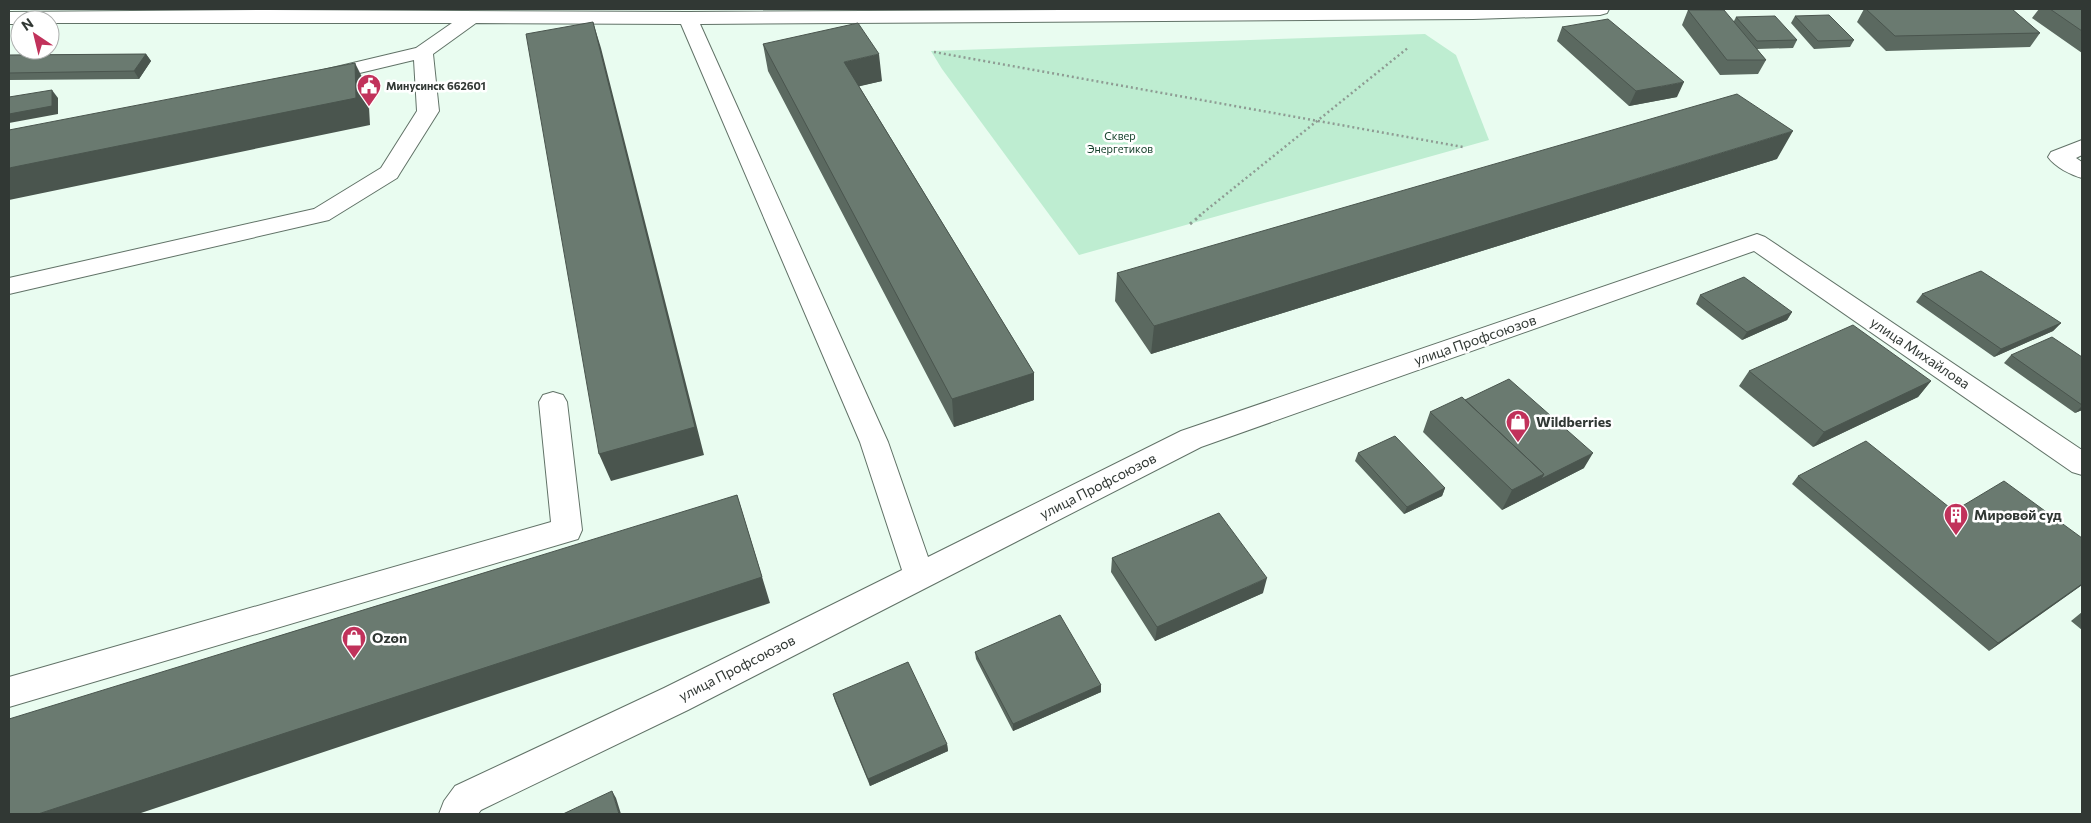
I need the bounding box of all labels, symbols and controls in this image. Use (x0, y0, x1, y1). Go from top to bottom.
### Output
north arrow (10, 10, 60, 60)
text: N (18, 14, 36, 34)
public building icon: Минусинск 662601 (356, 73, 382, 107)
place label: Минусинск 662601 (386, 79, 486, 92)
park label: Сквер Энергетиков (1087, 129, 1153, 155)
street label: улица Профсоюзов (1411, 311, 1538, 368)
street label: улица Михайлова (1867, 313, 1973, 392)
shop icon: Wildberries (1505, 409, 1531, 443)
place label: Wildberries (1536, 413, 1612, 430)
street label: улица Профсоюзов (1037, 449, 1159, 522)
building icon: Мировой суд (1943, 502, 1969, 536)
place label: Мировой суд (1974, 506, 2062, 523)
shop icon: Ozon (341, 625, 367, 659)
place label: Ozon (372, 629, 407, 646)
street label: улица Профсоюзов (676, 631, 798, 704)

